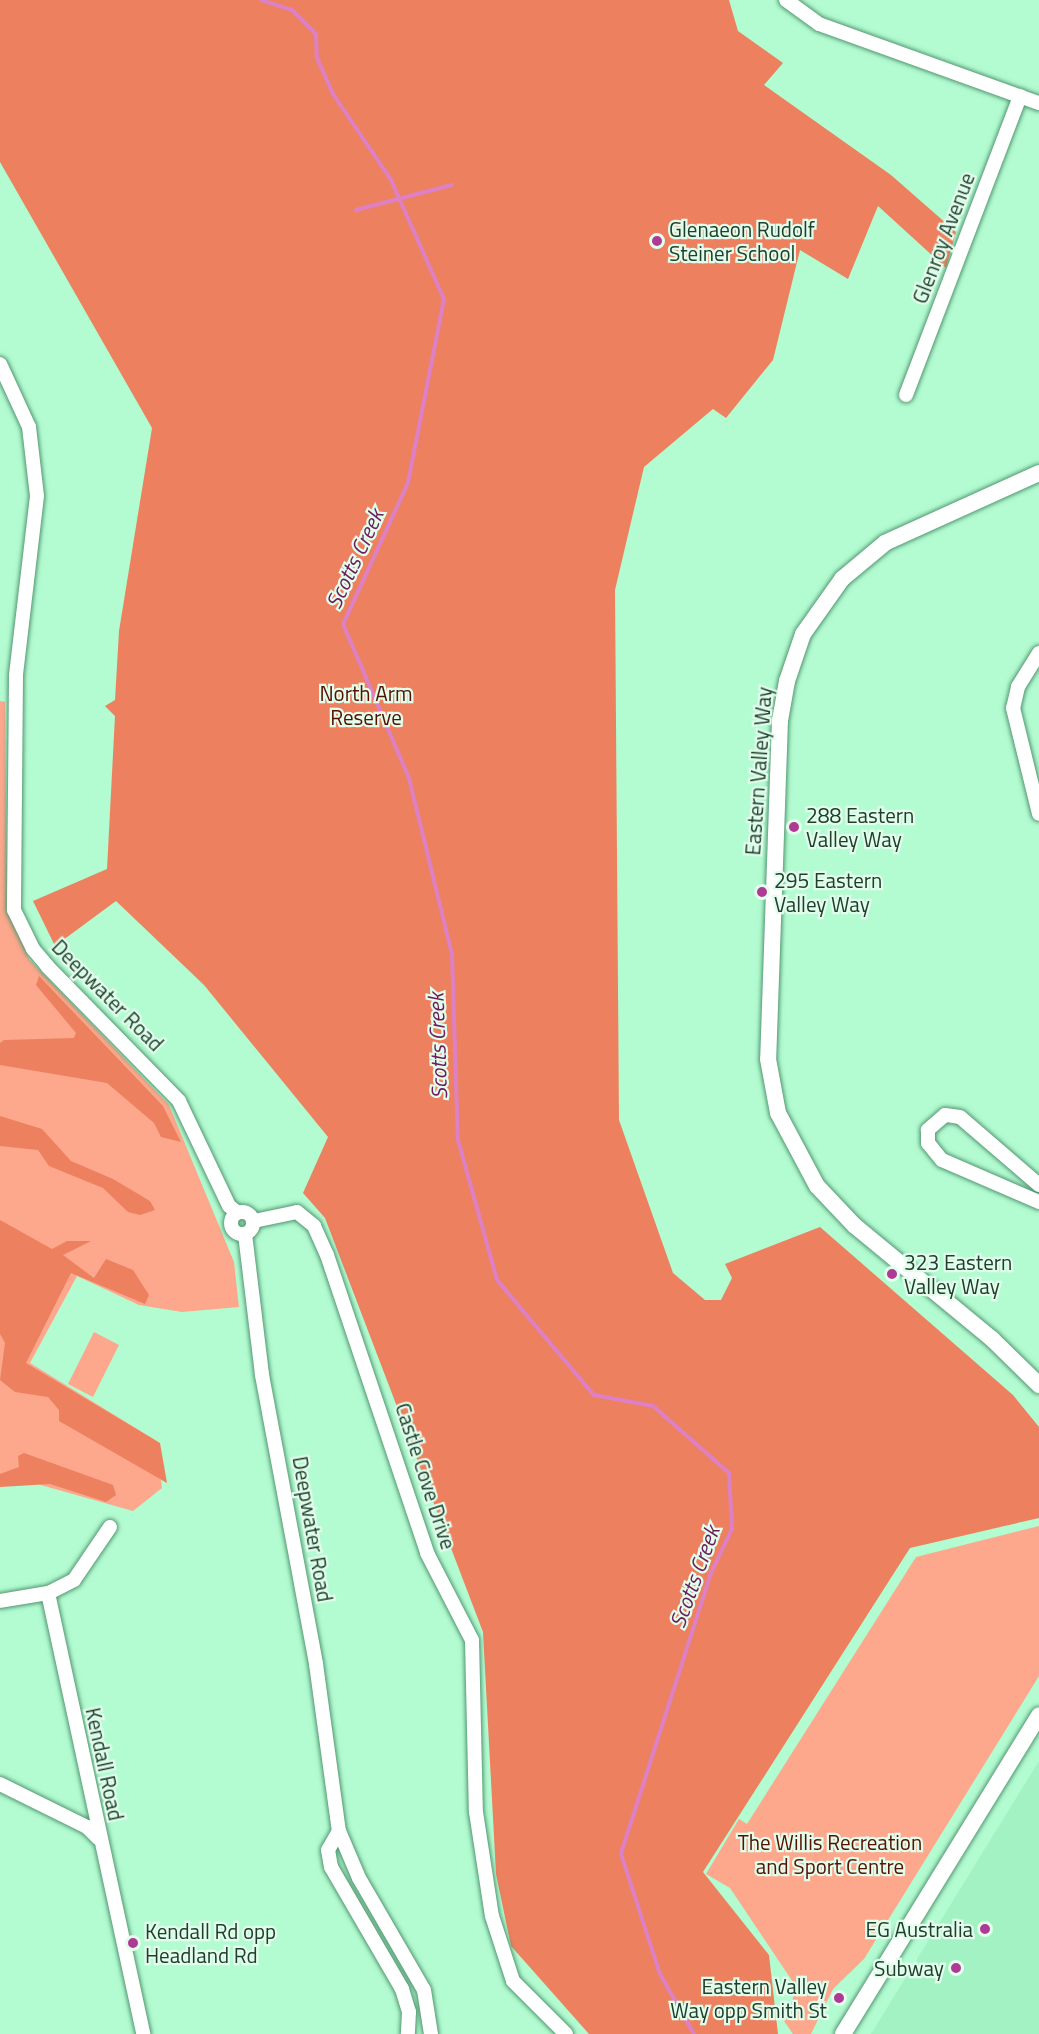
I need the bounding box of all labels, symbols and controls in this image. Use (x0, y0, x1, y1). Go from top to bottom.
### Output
street label: Glenroy Avenue (906, 169, 980, 307)
place label: Glenaeon Rudolf Steiner School (669, 216, 815, 266)
marker: Glenaeon Rudolf Steiner School (650, 234, 664, 248)
water label: Scotts Creek (321, 505, 389, 613)
park label: North Arm Reserve (319, 680, 413, 730)
street label: Eastern Valley Way (740, 686, 776, 856)
place label: 288 Eastern Valley Way (806, 802, 914, 852)
marker: 288 Eastern Valley Way (787, 820, 801, 834)
place label: 295 Eastern Valley Way (774, 867, 882, 917)
marker: 295 Eastern Valley Way (755, 885, 769, 899)
street label: Deepwater Road (47, 934, 169, 1056)
water label: Scotts Creek (423, 992, 453, 1100)
place label: 323 Eastern Valley Way (904, 1249, 1012, 1299)
marker: 323 Eastern Valley Way (885, 1267, 899, 1281)
street label: Castle Cove Drive (390, 1400, 462, 1552)
street label: Deepwater Road (288, 1454, 338, 1604)
water label: Scotts Creek (664, 1522, 726, 1632)
street label: Kendall Road (81, 1705, 129, 1823)
park label: The Willis Recreation and Sport Centre (738, 1829, 922, 1879)
place label: EG Australia (865, 1916, 973, 1942)
place label: Kendall Rd opp Headland Rd (145, 1918, 276, 1968)
marker: EG Australia (978, 1922, 992, 1936)
marker: Kendall Rd opp Headland Rd (126, 1936, 140, 1950)
place label: Subway (874, 1955, 944, 1981)
marker: Subway (949, 1961, 963, 1975)
place label: Eastern Valley Way opp Smith St (670, 1973, 827, 2023)
marker: Eastern Valley Way opp Smith St (832, 1991, 846, 2005)

